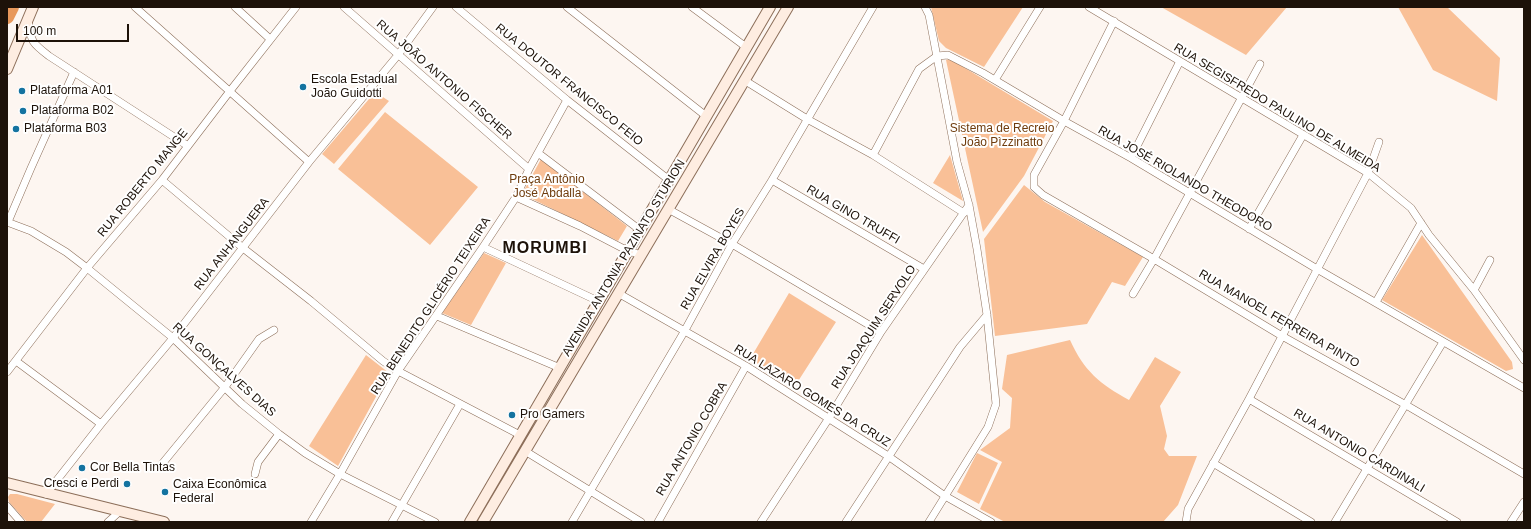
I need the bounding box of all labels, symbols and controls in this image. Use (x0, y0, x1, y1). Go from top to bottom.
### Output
scale bar (18, 16, 131, 42)
street label: RUA JOÃO ANTONIO FISCHER (373, 17, 515, 143)
street label: RUA DOUTOR FRANCISCO FEIO (492, 21, 646, 149)
text: 100 m (23, 24, 56, 38)
street label: RUA SEGISFREDO PAULINO DE ALMEIDA (1171, 40, 1383, 176)
place label: Escola Estadual João Guidotti (311, 73, 397, 101)
marker: Escola Estadual João Guidotti (298, 82, 308, 92)
place label: Plataforma A01 (30, 84, 113, 98)
marker: Plataforma A01 (17, 86, 27, 96)
place label: Plataforma B02 (31, 104, 114, 118)
marker: Plataforma B02 (18, 106, 28, 116)
place label: Plataforma B03 (24, 122, 107, 136)
park label: Sistema de Recreio João Pìzzinatto (950, 122, 1054, 150)
street label: RUA JOSÉ RIOLANDO THEODORO (1095, 123, 1275, 235)
marker: Plataforma B03 (11, 124, 21, 134)
street label: RUA ROBERTO MANGE (95, 126, 191, 240)
street label: AVENIDA ANTONIA PAZINATO STURION (559, 157, 689, 359)
park label: Praça Antônio José Abdalla (509, 173, 585, 201)
street label: RUA GINO TRUFFI (804, 182, 902, 248)
street label: RUA ANHANGUERA (191, 195, 273, 293)
street label: RUA ELVIRA BOYES (678, 206, 748, 312)
street label: RUA BENEDITO GLICÉRIO TEIXEIRA (368, 215, 494, 397)
district label: MORUMBI (502, 239, 588, 259)
street label: RUA JOAQUIM SERVOLO (829, 262, 919, 392)
street label: RUA MANOEL FERREIRA PINTO (1196, 267, 1362, 371)
street label: RUA GONÇALVES DIAS (169, 320, 279, 420)
street label: RUA LAZARO GOMES DA CRUZ (731, 342, 893, 450)
street label: RUA ANTONIO COBRA (653, 379, 731, 499)
street label: RUA ANTONIO CARDINALI (1291, 406, 1427, 496)
place label: Pro Gamers (520, 408, 585, 422)
marker: Pro Gamers (507, 410, 517, 420)
place label: Cor Bella Tintas (90, 461, 175, 475)
marker: Cor Bella Tintas (77, 463, 87, 473)
place label: Cresci e Perdi (44, 477, 119, 491)
place label: Caixa Econômica Federal (173, 478, 266, 506)
marker: Cresci e Perdi (122, 479, 132, 489)
marker: Caixa Econômica Federal (160, 487, 170, 497)

